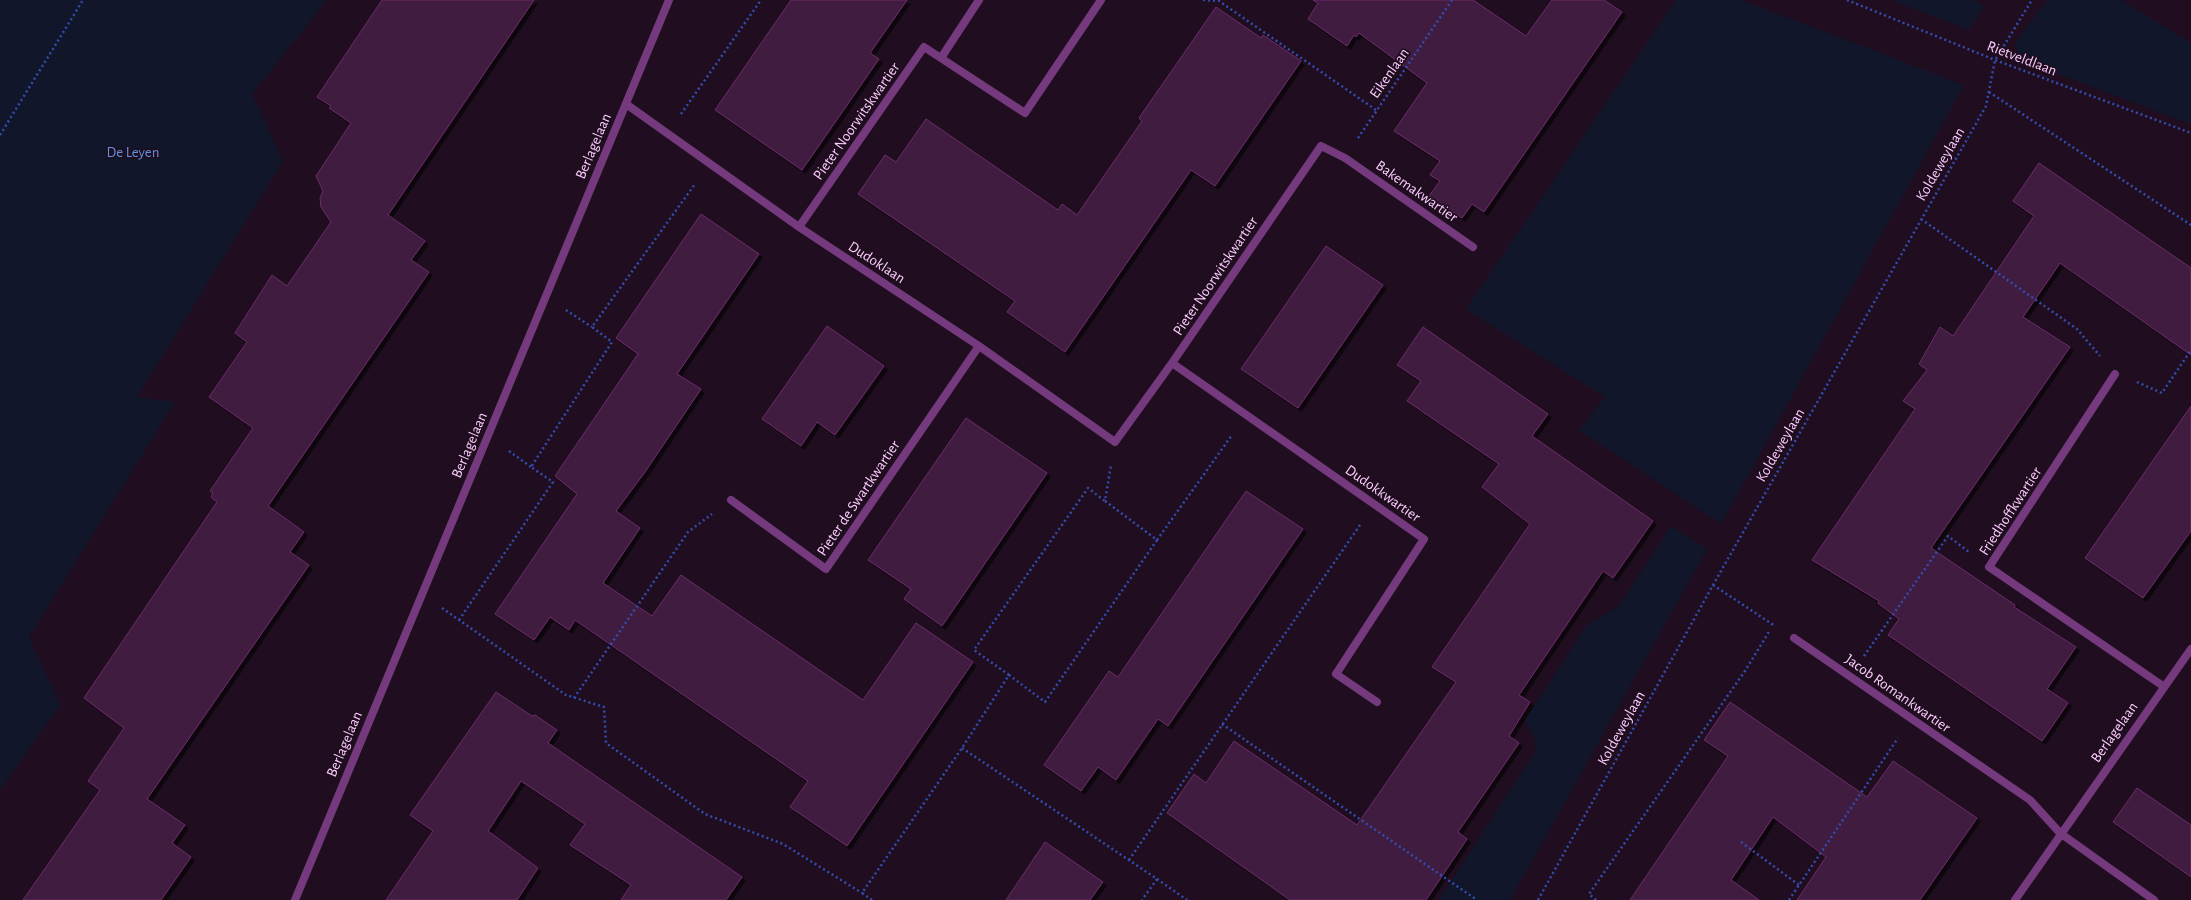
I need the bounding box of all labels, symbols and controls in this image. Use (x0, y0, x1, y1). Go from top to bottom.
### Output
street label: Rietveldlaan (1985, 38, 2059, 79)
street label: Eikenlaan (1367, 46, 1412, 101)
street label: Pieter Noorwitskwartier (810, 60, 903, 183)
street label: Berlagelaan (573, 111, 614, 181)
street label: Koldeweylaan (1913, 125, 1967, 204)
park label: De Leyen (107, 145, 159, 160)
street label: Bakemakwartier (1373, 158, 1460, 225)
street label: Pieter Noorwitskwartier (1170, 214, 1261, 338)
street label: Dudoklaan (846, 239, 908, 286)
street label: Koldeweylaan (1753, 406, 1807, 485)
street label: Berlagelaan (449, 410, 490, 480)
street label: Pieter de Swartkwartier (814, 438, 903, 559)
street label: Dudokkwartier (1342, 462, 1423, 525)
street label: Friedhoffkwartier (1976, 464, 2045, 558)
street label: Jacob Romankwartier (1842, 652, 1953, 735)
street label: Koldeweylaan (1595, 689, 1648, 768)
street label: Berlagelaan (2088, 699, 2141, 765)
street label: Berlagelaan (324, 709, 365, 779)

